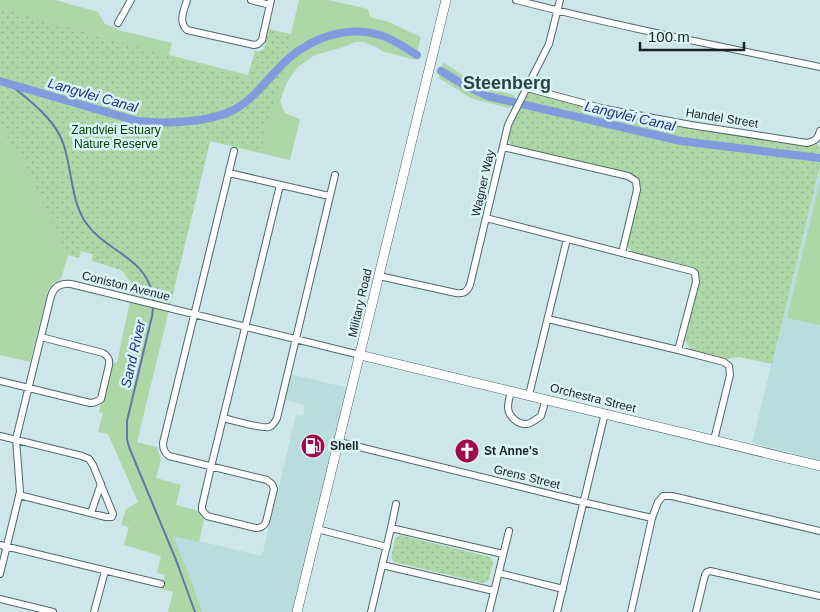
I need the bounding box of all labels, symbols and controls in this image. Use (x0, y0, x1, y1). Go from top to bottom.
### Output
scale bar (640, 20, 744, 52)
text: 100 m (648, 28, 690, 45)
district label: Steenberg (463, 73, 551, 93)
water label: Langvlei Canal (46, 75, 141, 116)
water label: Langvlei Canal (583, 98, 678, 134)
street label: Handel Street (685, 105, 760, 131)
park label: Zandvlei Estuary Nature Reserve (71, 123, 161, 151)
street label: Wagner Way (468, 148, 498, 218)
street label: Military Road (345, 267, 375, 339)
street label: Coniston Avenue (80, 268, 172, 304)
water label: Sand River (117, 317, 149, 390)
street label: Orchestra Street (549, 381, 638, 416)
fuel station icon: Shell (300, 433, 326, 459)
church icon: St Anne's (454, 438, 480, 464)
place label: Shell (330, 439, 359, 453)
place label: St Anne's (484, 444, 539, 458)
street label: Grens Street (492, 462, 562, 492)

